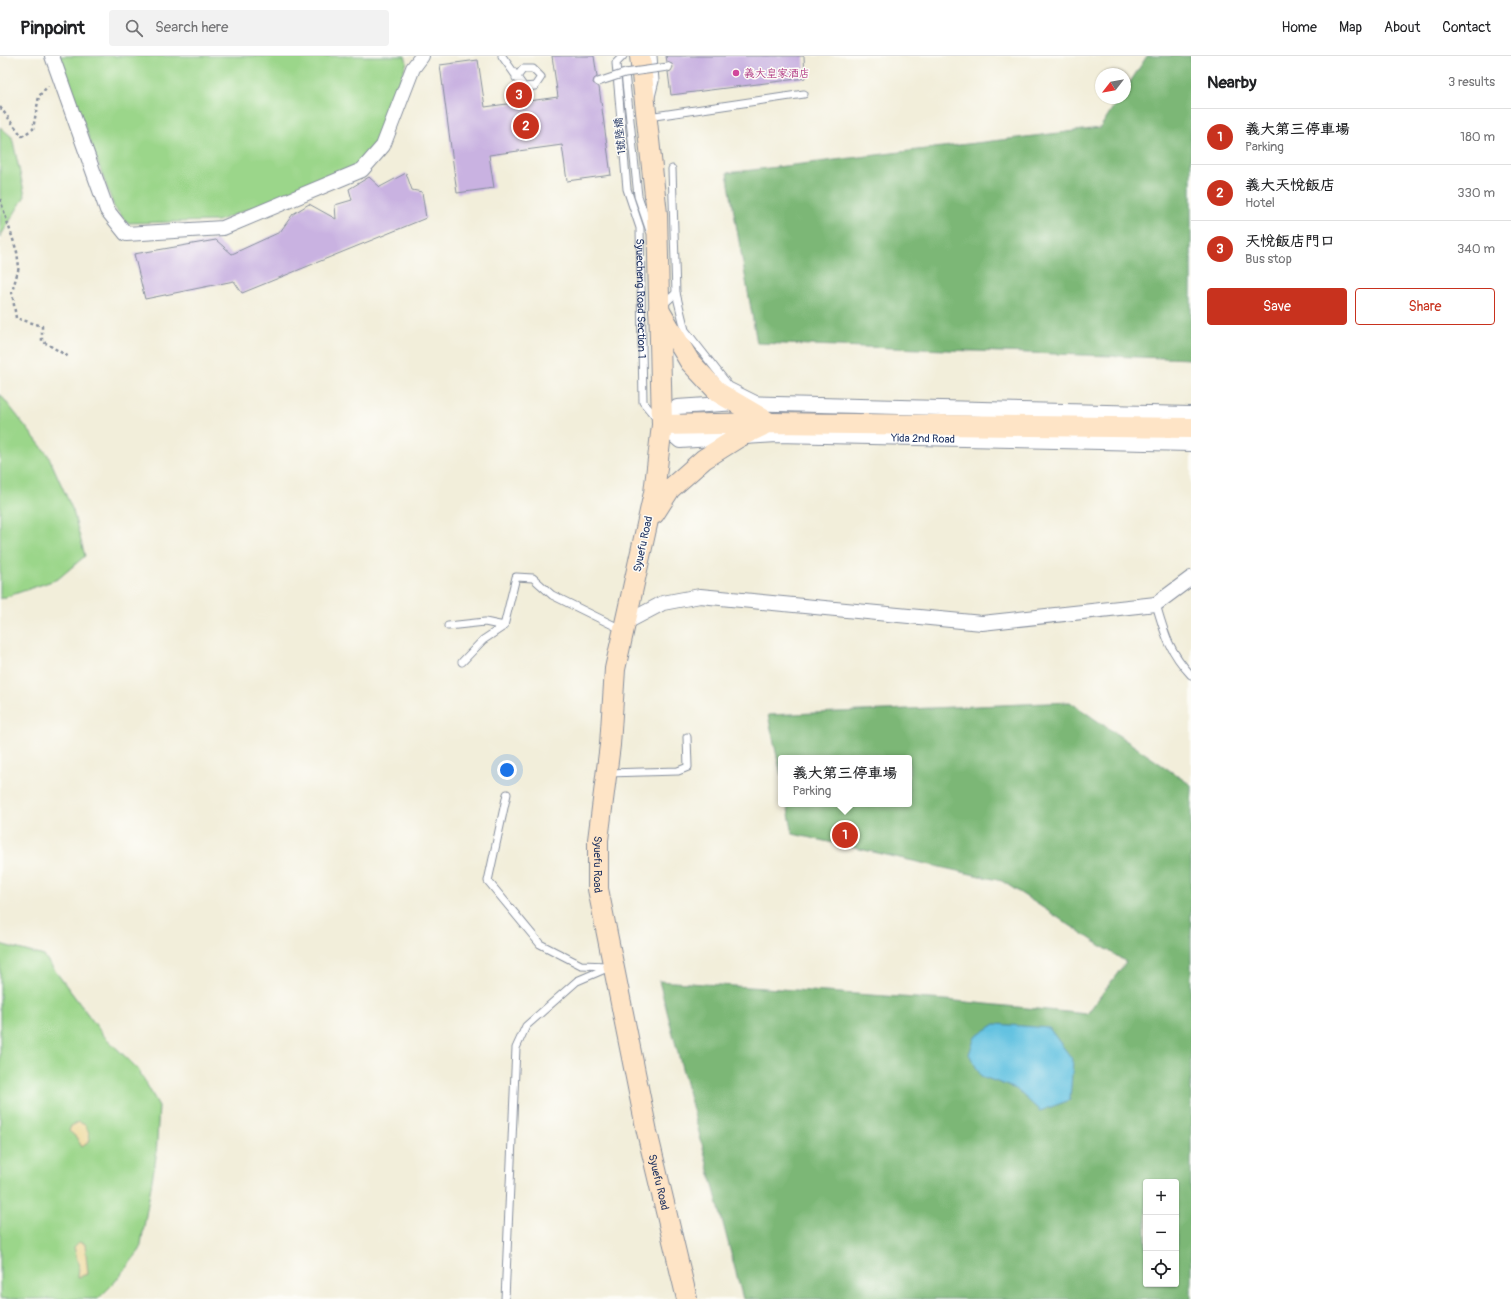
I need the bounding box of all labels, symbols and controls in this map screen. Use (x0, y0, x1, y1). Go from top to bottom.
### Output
search box (109, 10, 389, 46)
text: Pinpoint (20, 16, 85, 40)
icon: search (123, 17, 145, 39)
text: Search here (155, 18, 228, 37)
text: Home (1282, 19, 1317, 36)
text: Map (1339, 19, 1362, 36)
text: About (1384, 19, 1420, 36)
text: Contact (1442, 19, 1491, 36)
place label: 義大皇家酒店 (744, 67, 810, 80)
marker: 義大皇家酒店 (731, 68, 741, 78)
north arrow (1095, 68, 1131, 104)
text: Nearby (1207, 72, 1256, 93)
text: 3 results (1448, 74, 1495, 90)
pin: 3 (506, 80, 532, 110)
pin: 2 (513, 111, 539, 141)
street label: 1號陸橋 (612, 117, 628, 155)
text: 義大第三停車場 (1245, 120, 1350, 139)
text: 1 (1217, 129, 1223, 145)
text: 180 m (1460, 129, 1495, 145)
text: Parking (1245, 139, 1284, 155)
text: 義大天悅飯店 (1245, 176, 1335, 195)
text: 2 (1216, 185, 1224, 201)
text: 330 m (1457, 185, 1495, 201)
text: Hotel (1245, 195, 1275, 211)
text: 天悅飯店門口 (1245, 232, 1335, 251)
street label: Syuecheng Road Section 1 (634, 238, 649, 359)
text: 3 (1216, 241, 1224, 257)
text: 340 m (1457, 241, 1495, 257)
text: Bus stop (1245, 251, 1292, 267)
button: Save (1207, 288, 1347, 325)
button: Share (1355, 288, 1495, 325)
street label: Yida 2nd Road (890, 431, 955, 445)
street label: Syuefu Road (631, 515, 655, 573)
popup (778, 755, 912, 807)
your location (497, 760, 517, 780)
text: 義大第三停車場 (792, 764, 898, 783)
text: Parking (792, 783, 831, 799)
pin: 1 (832, 820, 858, 850)
street label: Syuefu Road (591, 835, 605, 894)
street label: Syuefu Road (646, 1153, 672, 1211)
map controls (1143, 1179, 1179, 1287)
button: + (1143, 1179, 1179, 1215)
button: − (1143, 1215, 1179, 1251)
button: locate (1143, 1251, 1179, 1287)

